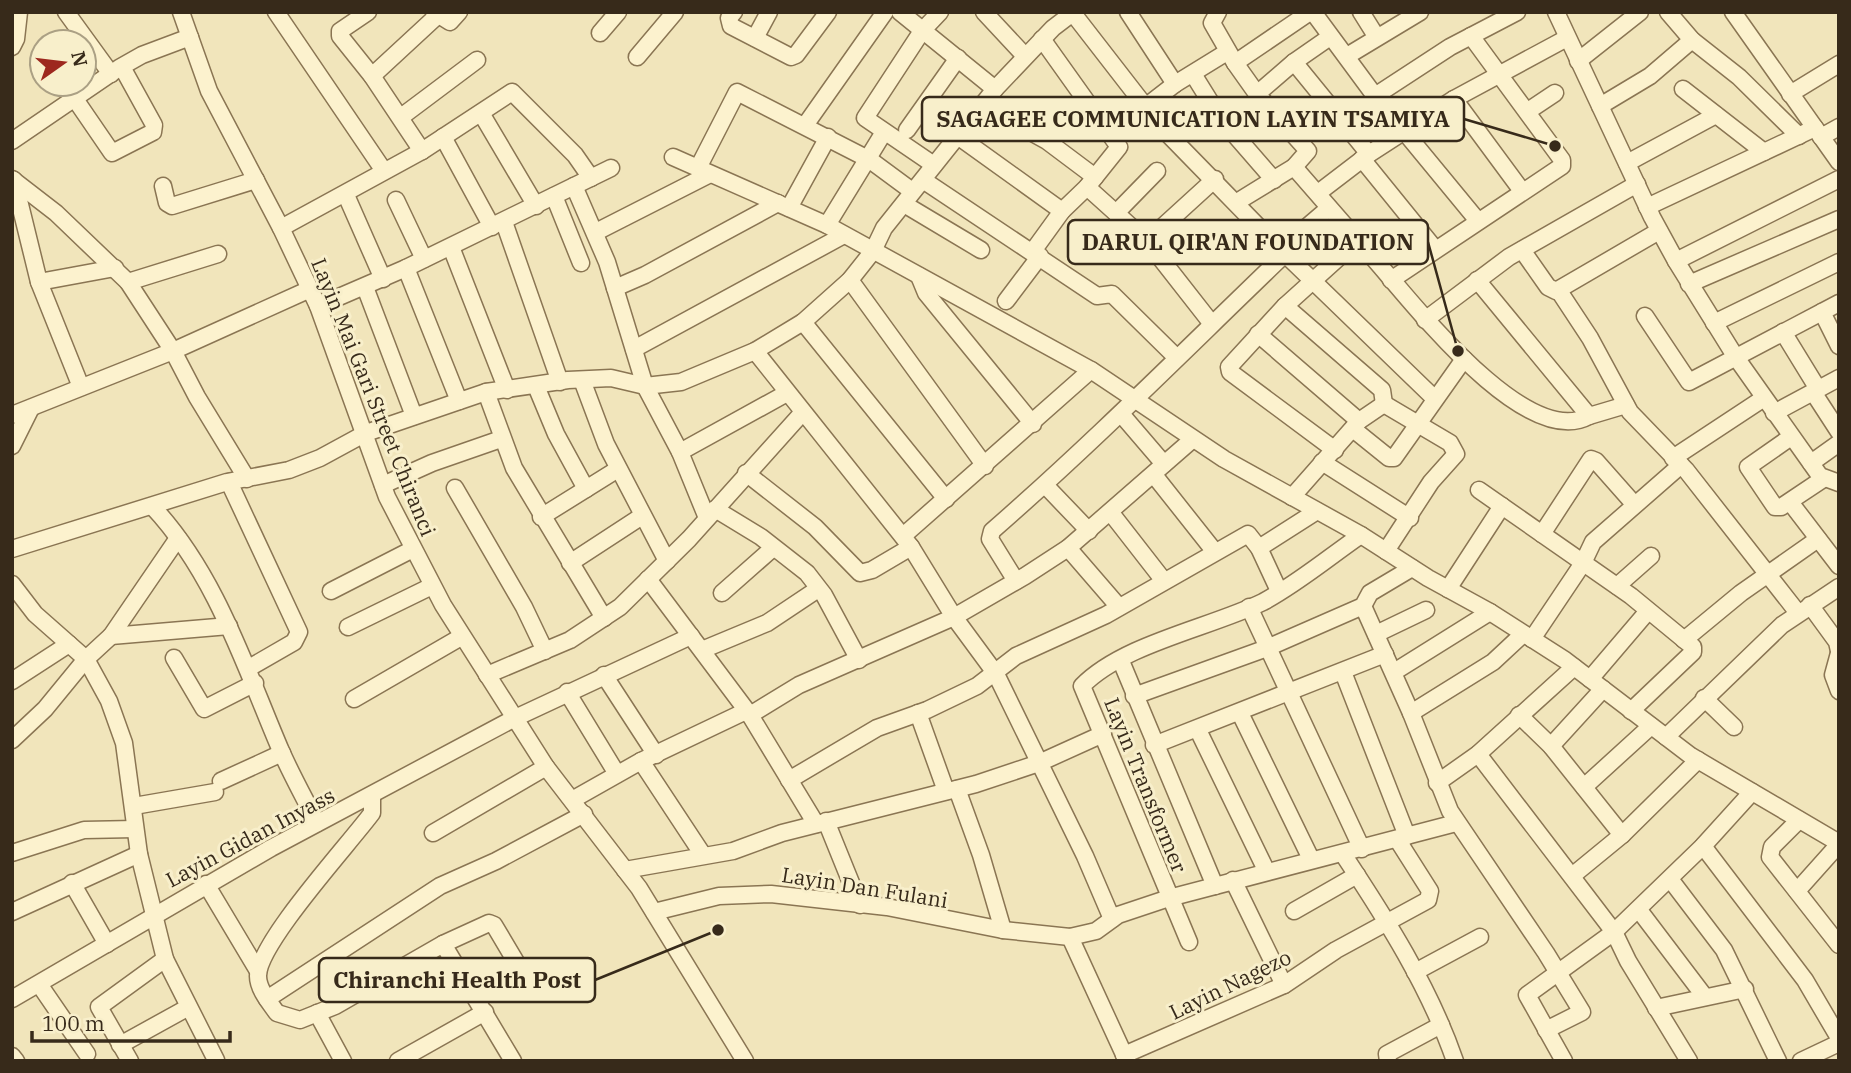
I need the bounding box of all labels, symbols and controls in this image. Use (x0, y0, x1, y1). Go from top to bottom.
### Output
north arrow (28, 28, 98, 98)
text: N (66, 49, 93, 69)
callout: SAGAGEE COMMUNICATION LAYIN TSAMIYA (922, 97, 1464, 141)
text: SAGAGEE COMMUNICATION LAYIN TSAMIYA (936, 103, 1450, 133)
callout: DARUL QIR'AN FOUNDATION (1068, 220, 1428, 264)
text: DARUL QIR'AN FOUNDATION (1082, 226, 1414, 256)
street label: Layin Mai Gari Street Chiranci (305, 254, 443, 540)
street label: Layin Transformer (1098, 693, 1194, 877)
street label: Layin Gidan Inyass (161, 781, 339, 893)
street label: Layin Dan Fulani (780, 860, 950, 914)
street label: Layin Nagezo (1164, 942, 1296, 1026)
callout: Chiranchi Health Post (319, 958, 595, 1002)
text: Chiranchi Health Post (333, 964, 581, 994)
scale bar (32, 1000, 229, 1044)
text: 100 m (42, 1009, 105, 1037)

